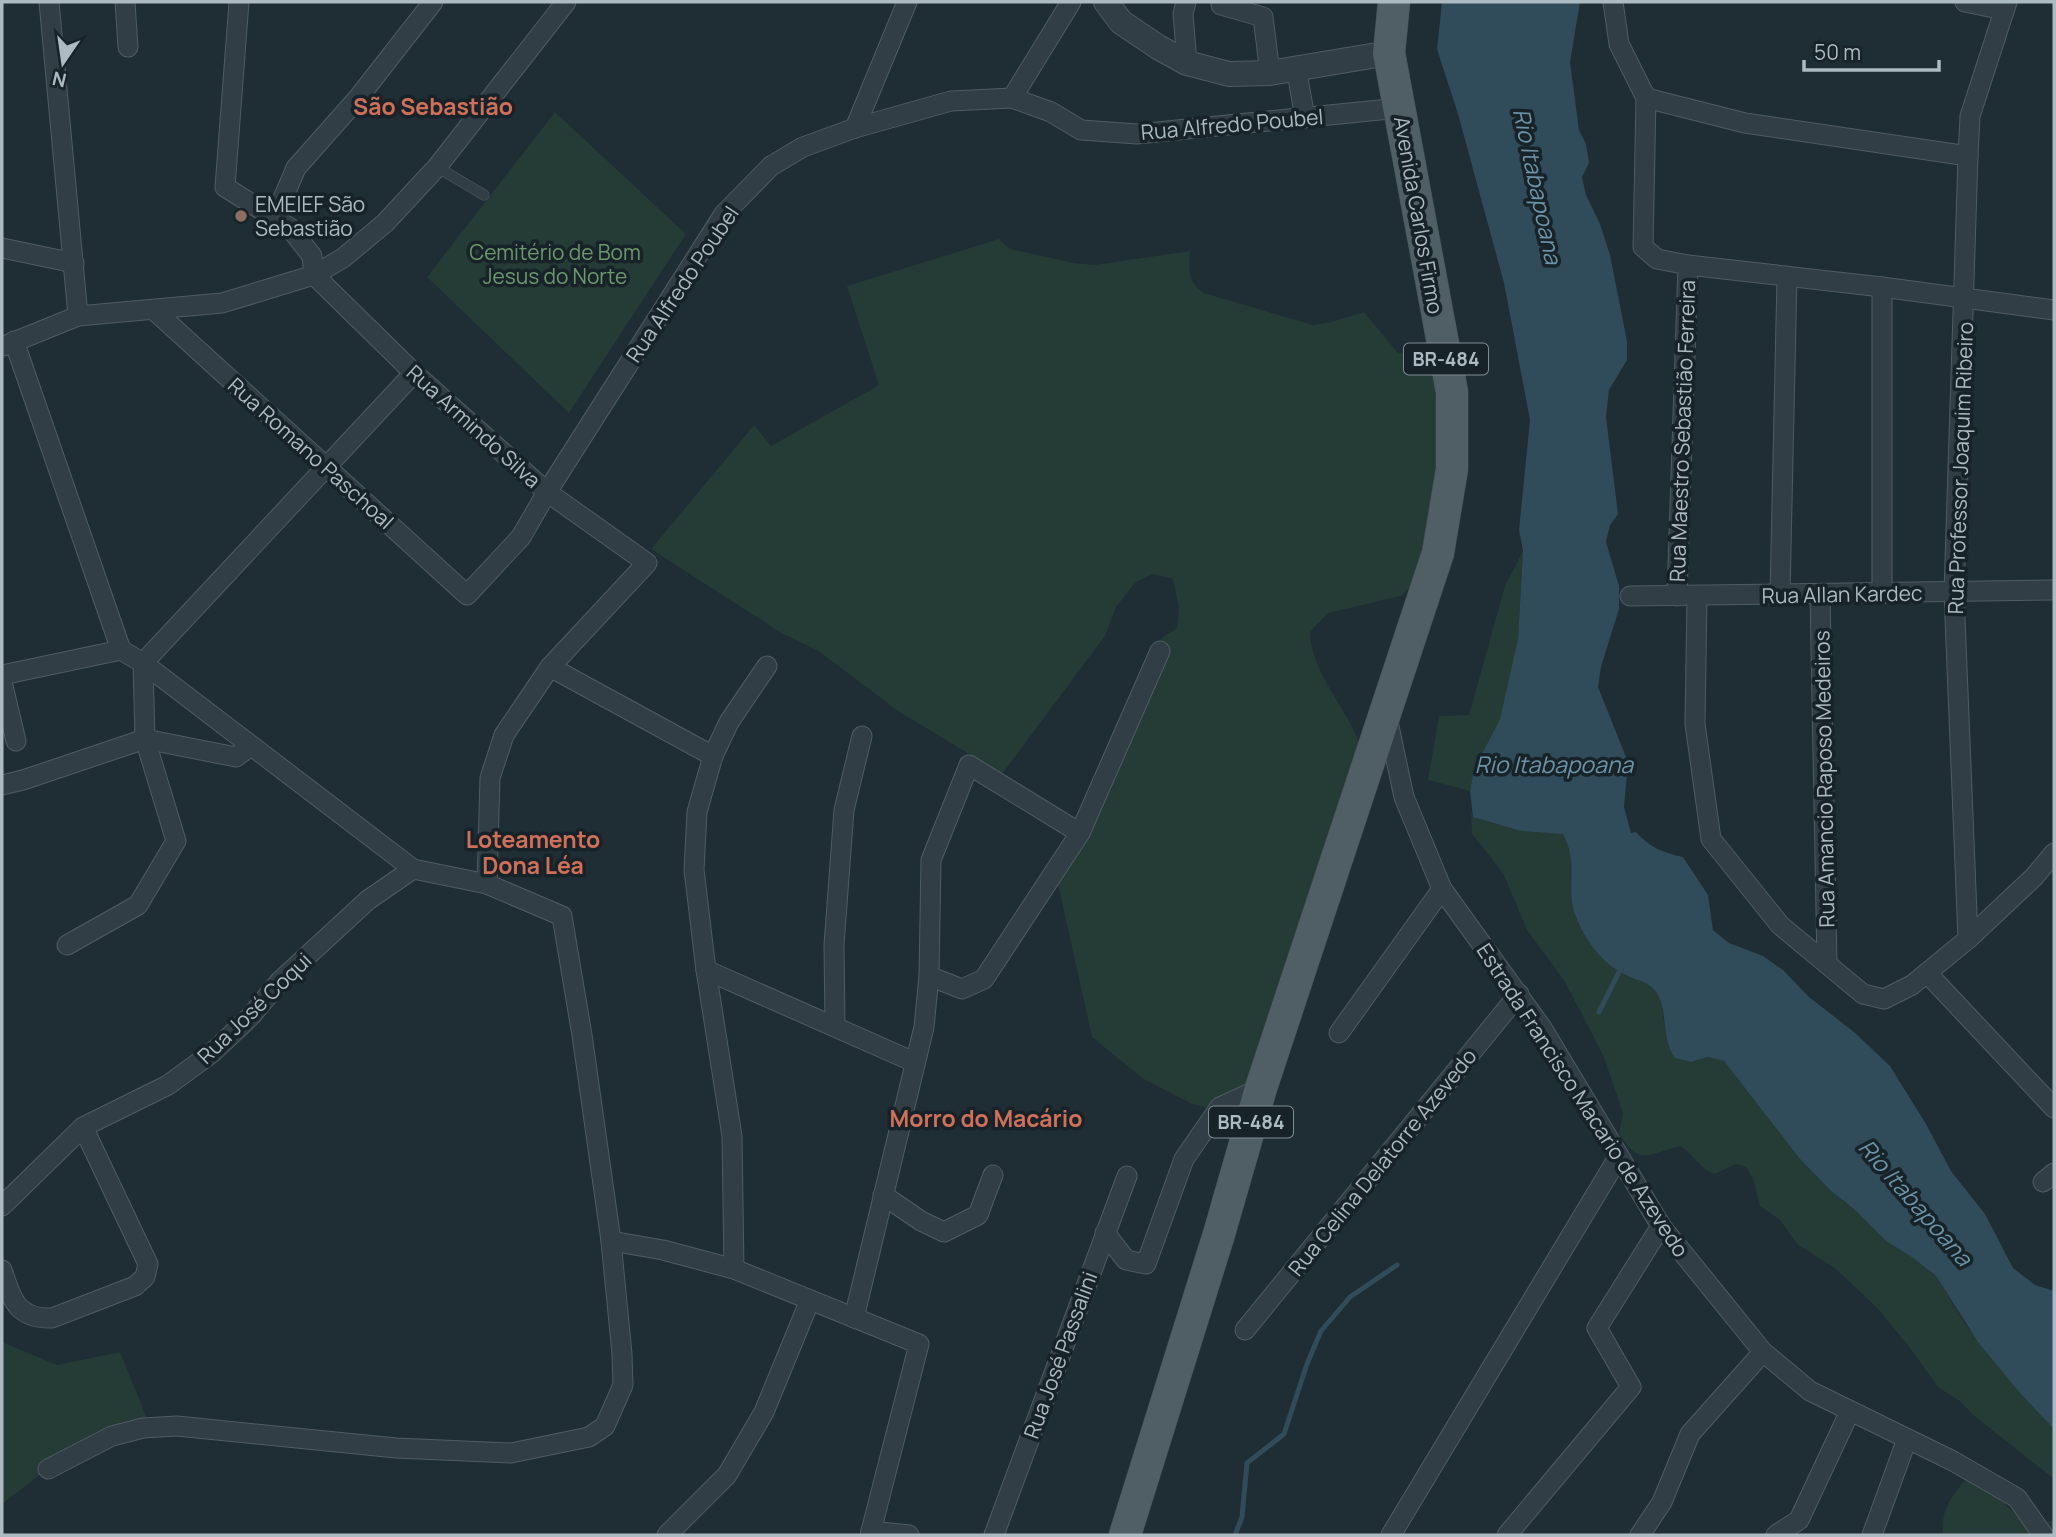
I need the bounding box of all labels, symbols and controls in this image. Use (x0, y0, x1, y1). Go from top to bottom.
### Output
north arrow (28, 28, 98, 98)
scale bar (1804, 28, 1939, 72)
text: 50 m (1814, 38, 1861, 66)
text: N (50, 65, 69, 94)
district label: São Sebastião (353, 90, 513, 122)
street label: Rua Alfredo Poubel (1140, 102, 1324, 146)
water label: Rio Itabapoana (1506, 105, 1570, 268)
street label: Avenida Carlos Firmo (1388, 114, 1450, 316)
place label: EMEIEF São Sebastião (255, 190, 365, 242)
street label: Rua Alfredo Poubel (619, 200, 745, 368)
marker: EMEIEF São Sebastião (233, 208, 249, 224)
park label: Cemitério de Bom Jesus do Norte (469, 238, 641, 290)
street label: Rua Maestro Sebastião Ferreira (1663, 280, 1701, 582)
street label: Rua Professor Joaquim Ribeiro (1941, 321, 1979, 615)
road number: BR-484 (1404, 344, 1488, 374)
street label: Rua Armindo Silva (401, 358, 547, 494)
street label: Rua Romano Paschoal (222, 371, 400, 535)
street label: Rua Allan Kardec (1761, 579, 1923, 609)
street label: Rua Amancio Raposo Medeiros (1807, 630, 1841, 928)
water label: Rio Itabapoana (1475, 748, 1634, 780)
district label: Loteamento Dona Léa (466, 823, 600, 881)
street label: Estrada Francisco Macario de Azevedo (1471, 938, 1695, 1262)
street label: Rua José Coqui (191, 946, 317, 1070)
street label: Rua Celina Delatorre Azevedo (1282, 1043, 1482, 1281)
district label: Morro do Macário (890, 1102, 1082, 1134)
road number: BR-484 (1209, 1106, 1293, 1138)
water label: Rio Itabapoana (1852, 1132, 1981, 1273)
street label: Rua José Passalini (1017, 1268, 1103, 1442)

